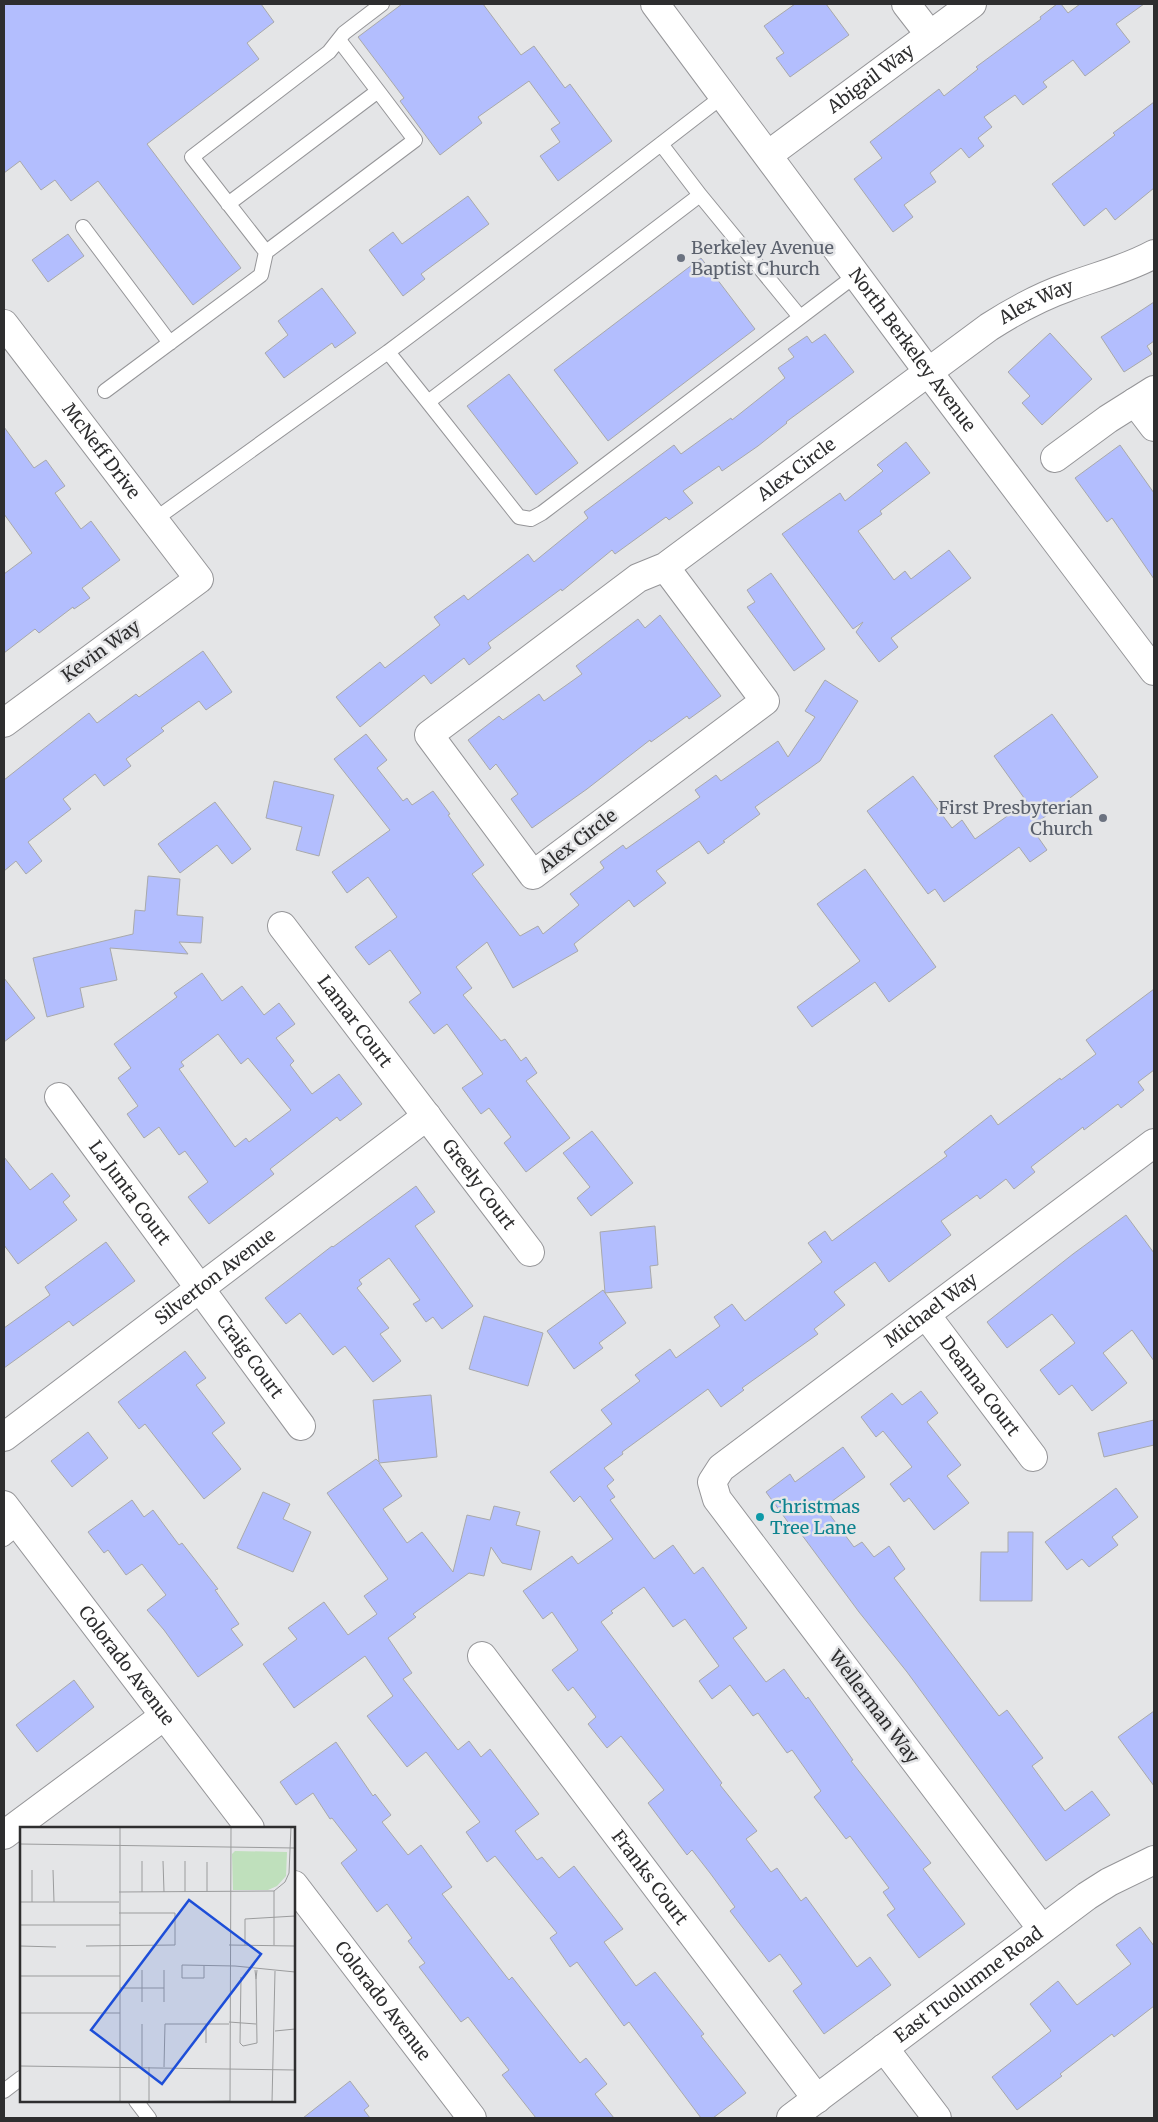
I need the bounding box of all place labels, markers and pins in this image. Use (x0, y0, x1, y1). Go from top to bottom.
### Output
place label: Berkeley Avenue Baptist Church (691, 236, 834, 280)
marker: Berkeley Avenue Baptist Church (675, 252, 687, 264)
place label: First Presbyterian Church (938, 796, 1093, 840)
marker: First Presbyterian Church (1097, 812, 1109, 824)
place label: Christmas Tree Lane (770, 1495, 860, 1539)
marker: Christmas Tree Lane (754, 1511, 766, 1523)

